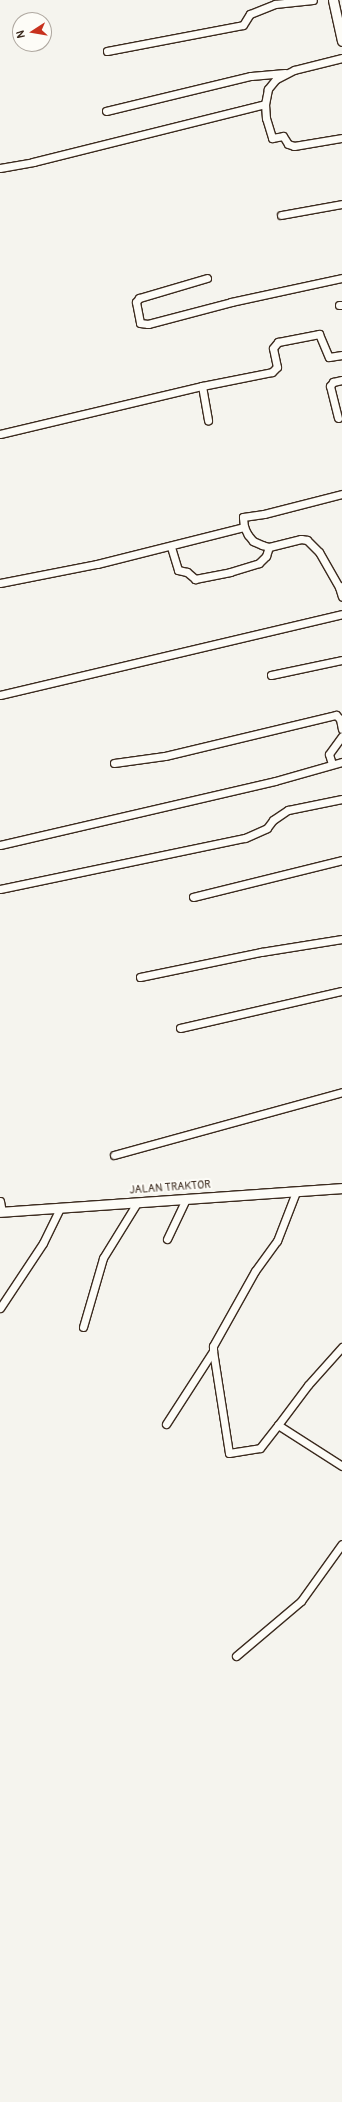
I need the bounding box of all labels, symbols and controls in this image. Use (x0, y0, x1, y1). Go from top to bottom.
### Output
north arrow (12, 12, 52, 52)
text: N (14, 29, 28, 39)
street label: JALAN TRAKTOR (129, 1179, 211, 1197)

